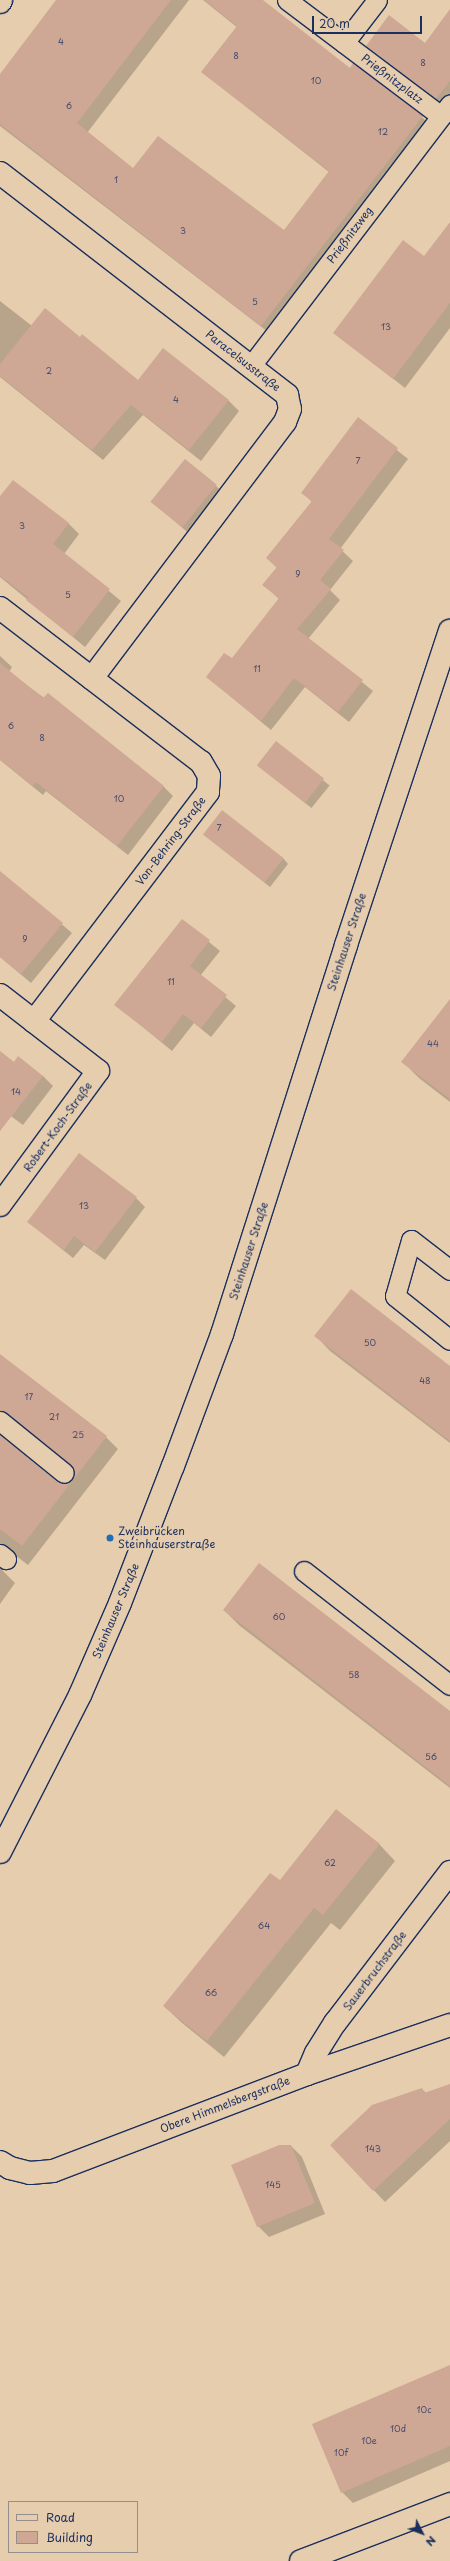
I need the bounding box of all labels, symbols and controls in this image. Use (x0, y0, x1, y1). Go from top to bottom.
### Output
scale bar (314, 8, 424, 34)
text: 20 m (319, 14, 350, 32)
house number: 4 (58, 36, 64, 46)
house number: 8 (233, 50, 239, 60)
street label: Prießnitzplatz (359, 52, 425, 106)
house number: 8 (420, 57, 426, 67)
house number: 10 (311, 75, 321, 85)
house number: 6 (66, 100, 72, 110)
house number: 12 (378, 126, 388, 136)
house number: 1 (114, 174, 118, 184)
street label: Prießnitzweg (324, 204, 376, 266)
house number: 3 (180, 225, 186, 235)
house number: 5 (252, 296, 258, 306)
house number: 13 (381, 321, 391, 331)
street label: Paracelsusstraße (203, 328, 283, 394)
house number: 2 (46, 365, 52, 375)
house number: 4 (173, 394, 179, 404)
house number: 7 (355, 455, 361, 465)
house number: 3 (19, 520, 25, 530)
house number: 9 (295, 568, 301, 578)
house number: 5 (65, 589, 71, 599)
house number: 11 (253, 663, 261, 673)
house number: 6 (8, 720, 14, 730)
house number: 8 (39, 732, 45, 742)
house number: 10 (114, 793, 124, 803)
street label: Von-Behring-Straße (133, 794, 209, 888)
house number: 7 (216, 822, 222, 832)
street label: Steinhauser Straße (325, 891, 369, 993)
house number: 9 (22, 933, 28, 943)
house number: 11 (167, 976, 175, 986)
house number: 44 (427, 1038, 439, 1048)
street label: Robert-Koch-Straße (21, 1080, 95, 1174)
house number: 14 (11, 1086, 21, 1096)
house number: 13 (79, 1200, 89, 1210)
street label: Steinhauser Straße (227, 1200, 271, 1302)
house number: 50 (364, 1337, 376, 1347)
house number: 48 (419, 1375, 431, 1385)
house number: 17 (25, 1391, 33, 1401)
house number: 21 (49, 1411, 59, 1421)
house number: 25 (72, 1429, 84, 1439)
place label: Zweibrücken Steinhauserstraße (118, 1525, 215, 1551)
marker: Zweibrücken Steinhauserstraße (105, 1533, 115, 1543)
street label: Steinhauser Straße (90, 1561, 142, 1661)
house number: 60 (273, 1611, 285, 1621)
house number: 58 (348, 1669, 360, 1679)
house number: 56 (425, 1751, 437, 1761)
house number: 62 (324, 1857, 336, 1867)
house number: 64 (258, 1920, 270, 1930)
street label: Sauerbruchstraße (341, 1929, 409, 2013)
house number: 66 (205, 1987, 217, 1997)
street label: Obere Himmelsbergstraße (158, 2074, 292, 2136)
house number: 143 (365, 2143, 381, 2153)
house number: 145 (265, 2179, 281, 2189)
house number: 10c (417, 2404, 431, 2414)
house number: 10d (390, 2423, 406, 2433)
house number: 10e (361, 2435, 377, 2445)
house number: 10f (334, 2447, 348, 2457)
legend (8, 2501, 138, 2553)
text: Road (46, 2508, 75, 2526)
north arrow (402, 2513, 442, 2553)
text: Building (46, 2528, 93, 2546)
text: N (422, 2532, 441, 2550)

